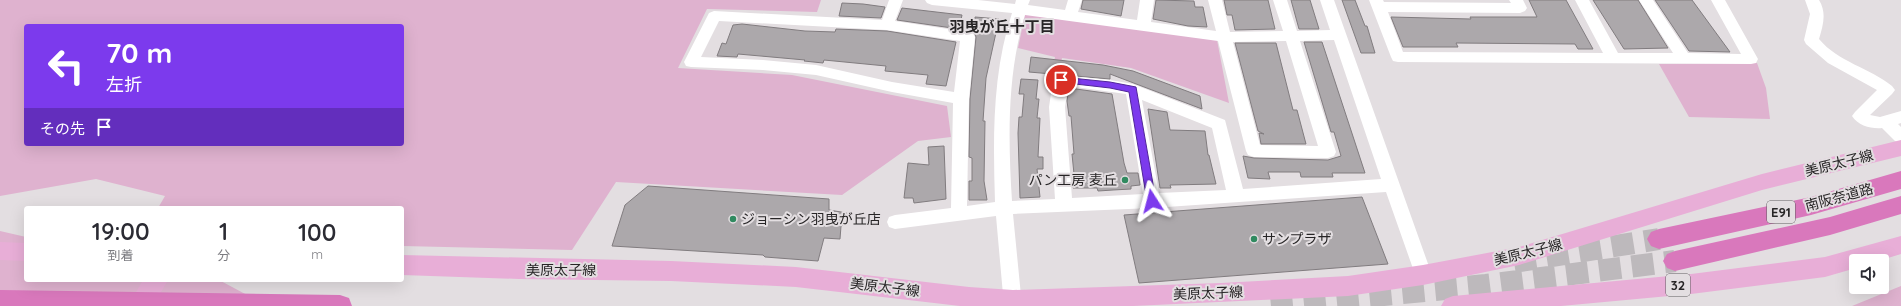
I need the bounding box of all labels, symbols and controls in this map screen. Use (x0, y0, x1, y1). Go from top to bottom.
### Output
district label: 羽曳が丘十丁目 (949, 17, 1055, 36)
text: 70 m (106, 35, 172, 70)
icon: left (40, 40, 92, 92)
pin (1044, 63, 1078, 97)
icon: arrive (1050, 69, 1072, 91)
text: 左折 (106, 73, 142, 96)
icon: arrive (93, 116, 115, 138)
text: その先 (40, 119, 85, 138)
street label: 美原太子線 (1803, 146, 1875, 180)
place label: パン工房 麦丘 (1028, 171, 1117, 189)
marker: パン工房 麦丘 (1120, 175, 1130, 185)
street label: 南阪奈道路 (1803, 179, 1875, 215)
position arrow (1131, 180, 1173, 222)
road number: E91 (1767, 201, 1795, 223)
place label: ジョーシン羽曳が丘店 (741, 210, 881, 228)
marker: ジョーシン羽曳が丘店 (728, 214, 738, 224)
text: 19:00 (92, 216, 149, 246)
text: 1 (219, 216, 228, 246)
text: 100 (298, 217, 336, 247)
place label: サンプラザ (1262, 230, 1332, 248)
marker: サンプラザ (1249, 234, 1259, 244)
street label: 美原太子線 (1492, 235, 1564, 269)
text: m (311, 246, 323, 262)
text: 到着 (108, 247, 134, 263)
text: 分 (217, 247, 230, 263)
map controls (1849, 254, 1889, 294)
button: sound (1849, 254, 1889, 294)
street label: 美原太子線 (526, 261, 596, 279)
street label: 美原太子線 (849, 274, 921, 300)
road number: 32 (1666, 274, 1690, 296)
street label: 美原太子線 (1173, 283, 1243, 303)

